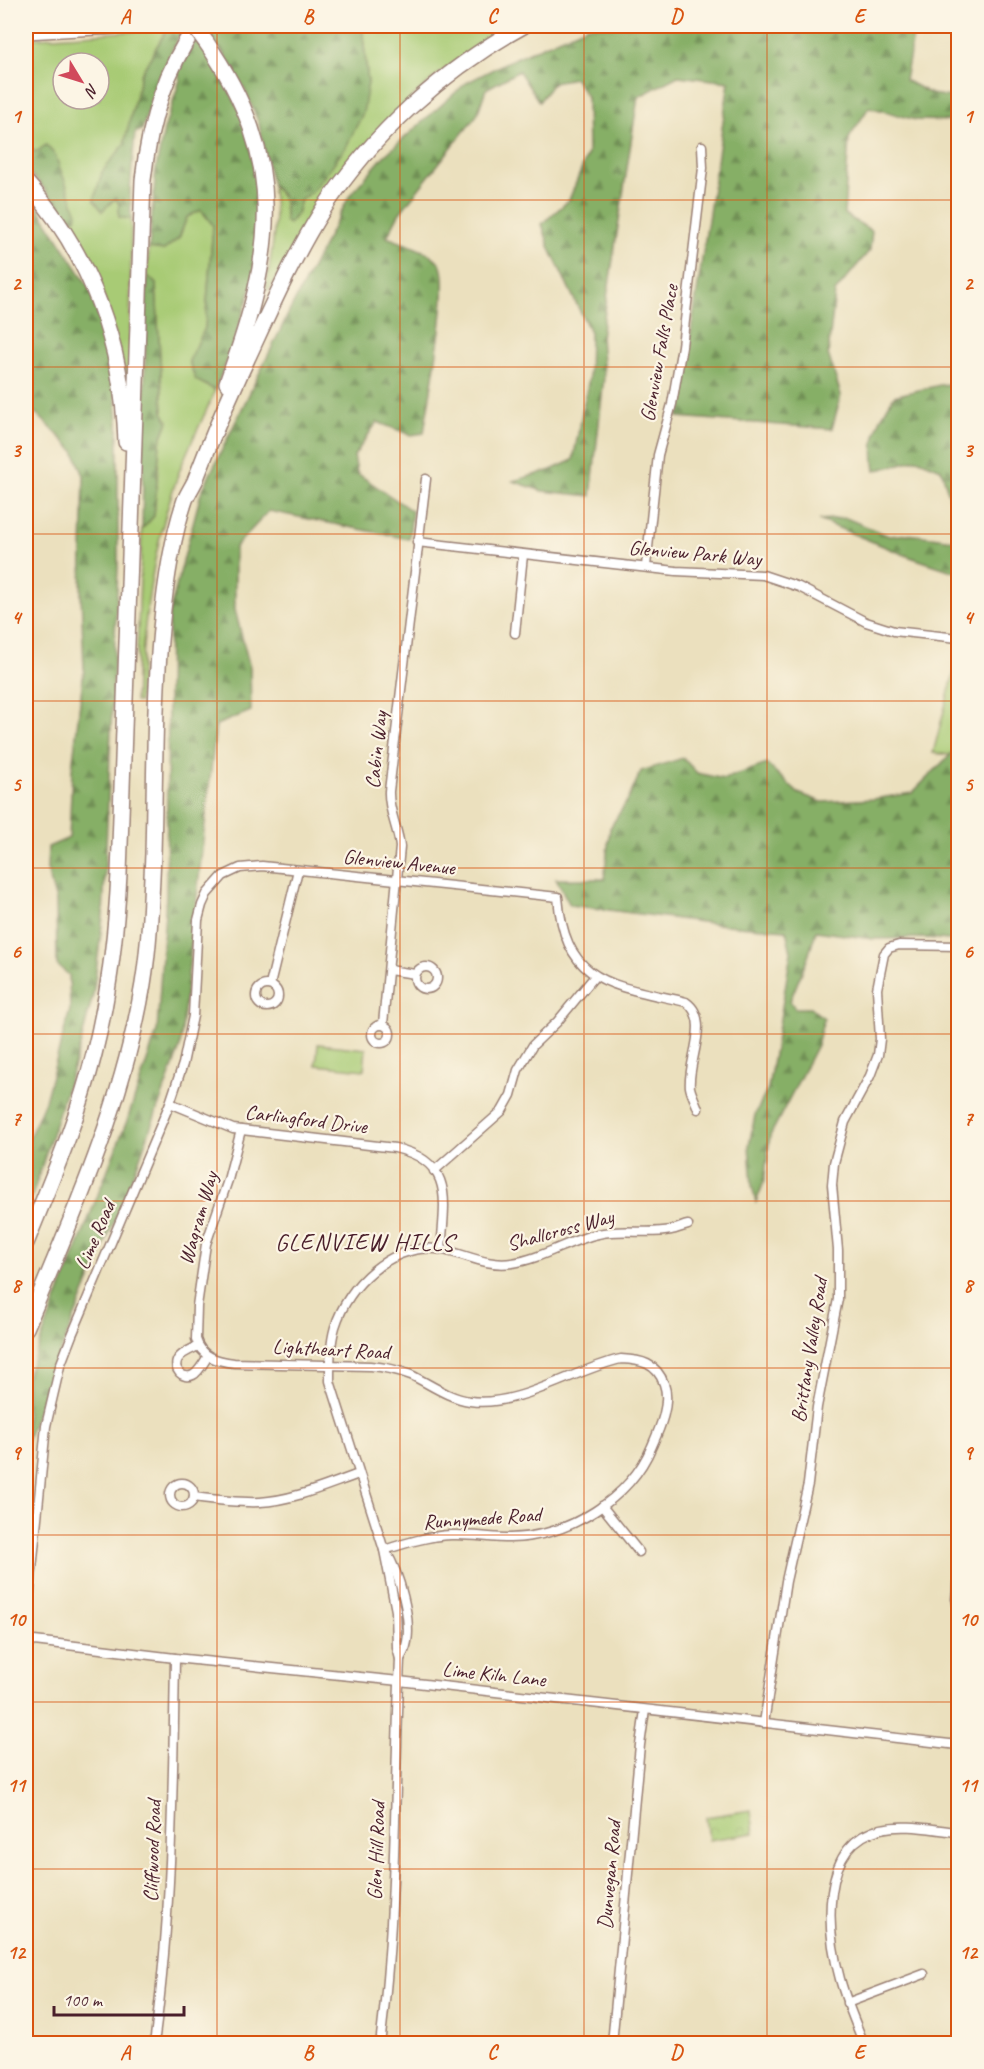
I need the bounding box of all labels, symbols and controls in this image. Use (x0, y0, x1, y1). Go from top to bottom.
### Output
text: A (120, 4, 132, 29)
text: B (303, 4, 315, 29)
text: C (487, 4, 499, 29)
text: D (670, 4, 684, 29)
text: E (854, 4, 868, 29)
north arrow (51, 51, 111, 111)
text: N (79, 80, 103, 102)
text: 1 (12, 104, 23, 129)
text: 1 (964, 104, 975, 129)
text: 2 (12, 271, 23, 296)
text: 2 (964, 271, 975, 296)
street label: Glenview Falls Place (634, 281, 684, 424)
text: 3 (12, 438, 23, 463)
text: 3 (964, 438, 975, 463)
street label: Glenview Park Way (628, 534, 764, 572)
text: 4 (12, 605, 24, 630)
text: 4 (964, 605, 976, 630)
street label: Cabin Way (359, 708, 393, 790)
text: 5 (12, 772, 23, 797)
text: 5 (964, 772, 975, 797)
street label: Glenview Avenue (342, 843, 457, 881)
text: 6 (11, 939, 22, 964)
text: 6 (963, 939, 974, 964)
street label: Carlingford Drive (243, 1099, 370, 1140)
text: 7 (12, 1106, 23, 1131)
text: 7 (964, 1106, 975, 1131)
street label: Wagram Way (172, 1167, 224, 1267)
street label: Lime Road (69, 1193, 123, 1273)
street label: Shallcross Way (504, 1203, 618, 1257)
district label: GLENVIEW HILLS (275, 1227, 458, 1257)
text: 8 (12, 1273, 24, 1298)
street label: Brittany Valley Road (785, 1273, 834, 1424)
text: 8 (964, 1273, 976, 1298)
street label: Lightheart Road (272, 1333, 394, 1365)
text: 9 (12, 1440, 23, 1465)
text: 9 (964, 1440, 975, 1465)
street label: Runnymede Road (422, 1501, 545, 1535)
text: 10 (7, 1607, 27, 1632)
text: 10 (959, 1607, 979, 1632)
street label: Lime Kiln Lane (441, 1656, 548, 1692)
text: 11 (7, 1773, 27, 1798)
text: 11 (959, 1773, 979, 1798)
street label: Cliffwood Road (137, 1796, 167, 1903)
street label: Glen Hill Road (361, 1798, 391, 1901)
street label: Dunvegan Road (591, 1816, 627, 1930)
text: 12 (7, 1940, 27, 1965)
text: 12 (959, 1940, 979, 1965)
scale bar (54, 1979, 184, 2017)
text: 100 m (63, 1989, 104, 2011)
text: A (120, 2040, 132, 2065)
text: B (303, 2040, 315, 2065)
text: C (487, 2040, 499, 2065)
text: D (670, 2040, 684, 2065)
text: E (854, 2040, 868, 2065)

